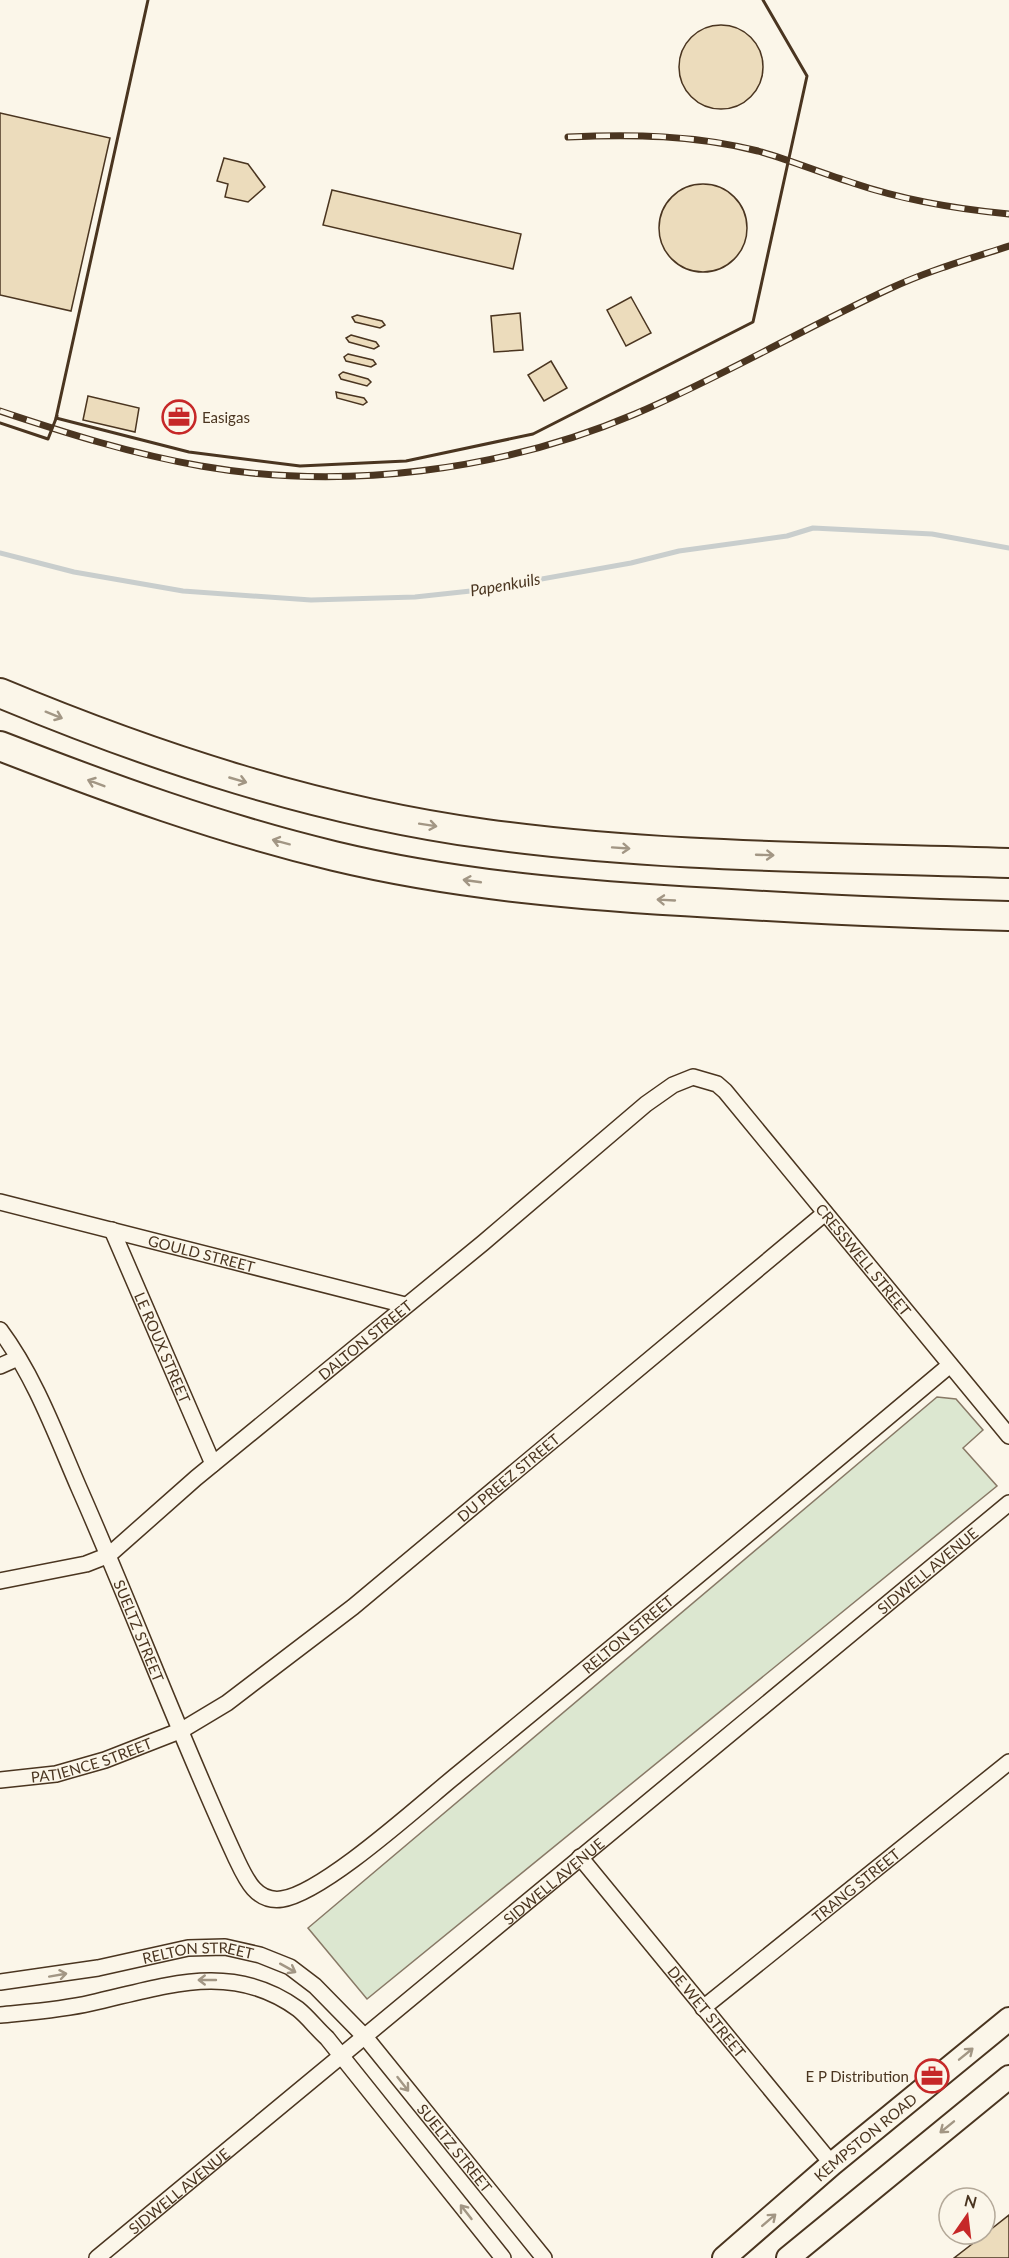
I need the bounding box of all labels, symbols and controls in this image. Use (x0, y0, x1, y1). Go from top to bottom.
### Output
office icon: Easigas (161, 399, 197, 435)
place label: Easigas (202, 408, 250, 426)
water label: Papenkuils (468, 568, 542, 600)
one-way arrow (44, 710, 63, 721)
one-way arrow (228, 775, 247, 786)
one-way arrow (87, 777, 105, 788)
one-way arrow (417, 819, 437, 830)
one-way arrow (272, 836, 291, 847)
one-way arrow (611, 843, 631, 854)
one-way arrow (754, 850, 774, 861)
one-way arrow (463, 876, 483, 887)
one-way arrow (657, 895, 677, 906)
street label: CRESSWELL STREET (812, 1200, 915, 1319)
street label: GOULD STREET (146, 1231, 257, 1276)
street label: LE ROUX STREET (131, 1289, 195, 1406)
street label: DALTON STREET (314, 1296, 416, 1383)
street label: DU PREEZ STREET (453, 1430, 563, 1525)
street label: SIDWELL AVENUE (873, 1524, 981, 1617)
street label: SUELTZ STREET (110, 1577, 168, 1684)
street label: RELTON STREET (578, 1591, 677, 1677)
street label: PATIENCE STREET (30, 1734, 155, 1786)
street label: SIDWELL AVENUE (500, 1834, 608, 1928)
street label: TRANG STREET (808, 1844, 903, 1926)
street label: RELTON STREET (141, 1938, 256, 1967)
street label: DE WET STREET (664, 1962, 750, 2061)
one-way arrow (279, 1963, 297, 1974)
one-way arrow (48, 1969, 67, 1980)
one-way arrow (197, 1974, 217, 1986)
one-way arrow (958, 2047, 973, 2061)
office icon: E P Distribution (914, 2058, 950, 2094)
place label: E P Distribution (805, 2067, 909, 2085)
one-way arrow (396, 2076, 409, 2092)
street label: KEMPSTON ROAD (810, 2089, 920, 2185)
street label: SUELTZ STREET (414, 2100, 496, 2196)
one-way arrow (939, 2121, 955, 2134)
street label: SIDWELL AVENUE (125, 2144, 233, 2238)
north arrow (937, 2186, 997, 2246)
text: N (962, 2190, 979, 2212)
one-way arrow (460, 2204, 473, 2220)
one-way arrow (761, 2213, 776, 2227)

